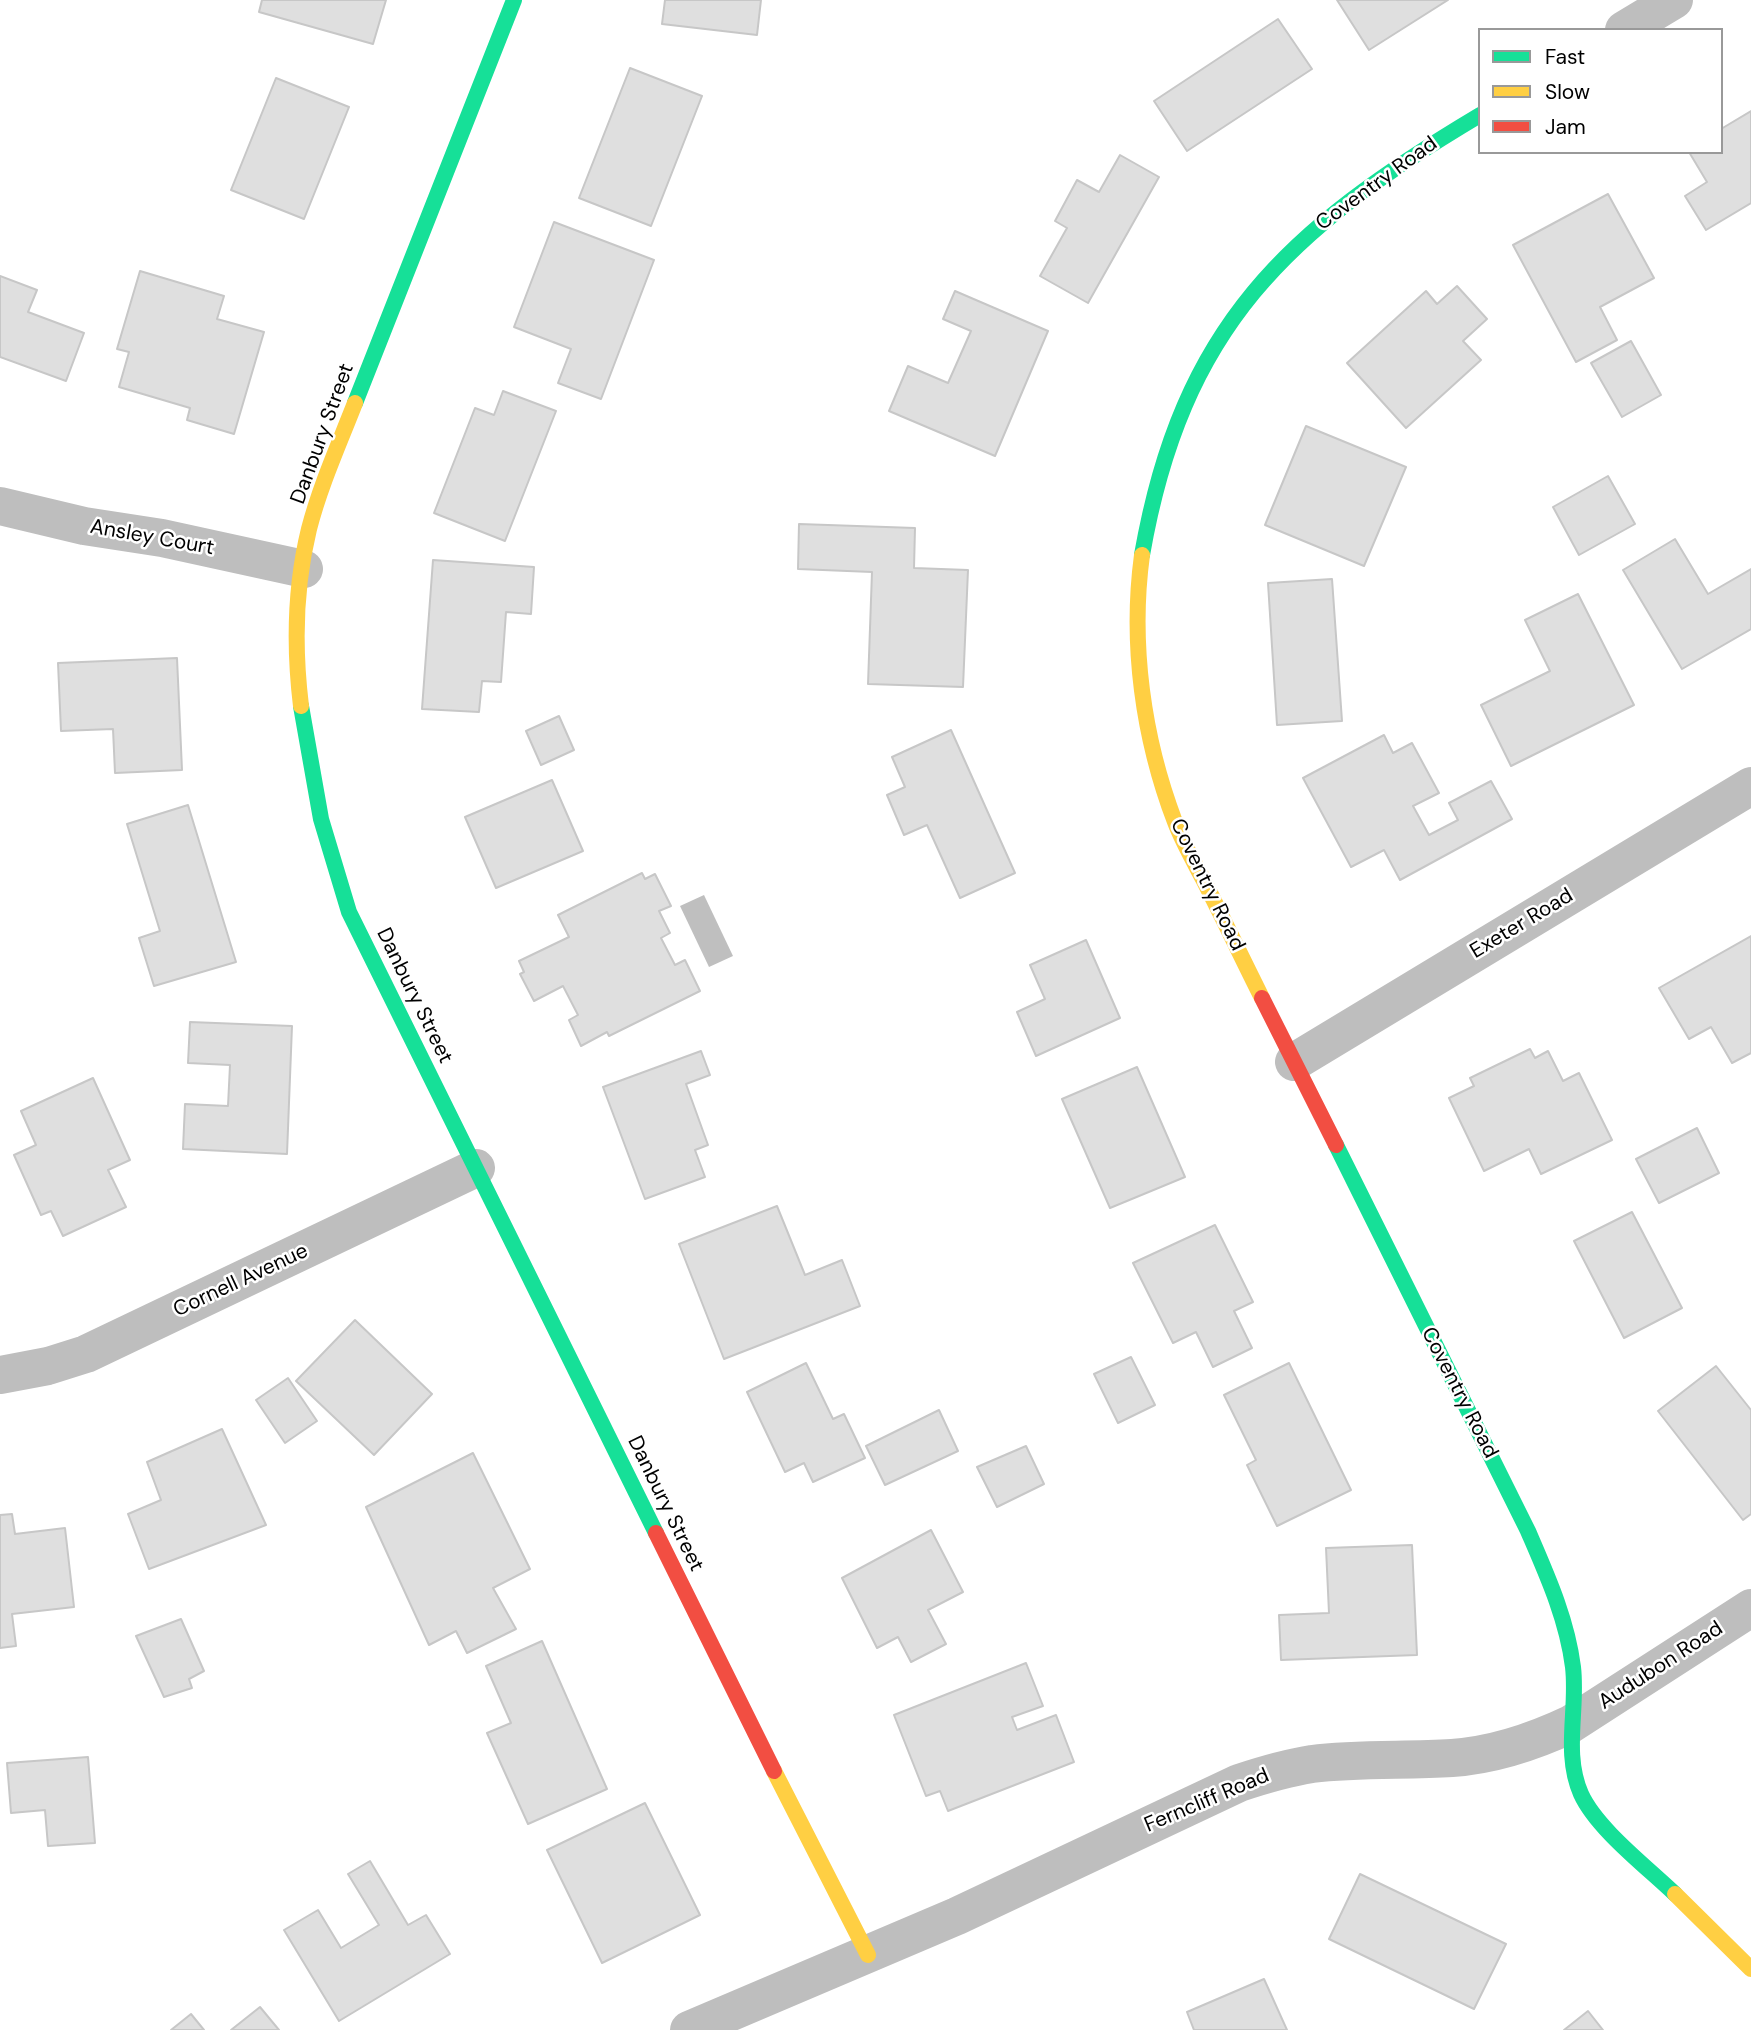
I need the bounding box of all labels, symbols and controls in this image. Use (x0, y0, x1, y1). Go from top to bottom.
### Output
legend (1478, 28, 1723, 154)
text: Fast (1545, 43, 1585, 71)
text: Slow (1545, 78, 1590, 106)
text: Jam (1545, 113, 1586, 141)
street label: Coventry Road (1311, 132, 1443, 236)
street label: Danbury Street (286, 360, 360, 508)
street label: Ansley Court (88, 515, 216, 561)
street label: Coventry Road (1164, 815, 1250, 955)
street label: Exeter Road (1466, 883, 1578, 965)
street label: Danbury Street (370, 924, 458, 1068)
street label: Cornell Avenue (170, 1239, 312, 1323)
street label: Coventry Road (1415, 1323, 1503, 1463)
street label: Danbury Street (621, 1432, 709, 1576)
street label: Audubon Road (1594, 1616, 1728, 1716)
street label: Ferncliff Road (1141, 1763, 1273, 1839)

